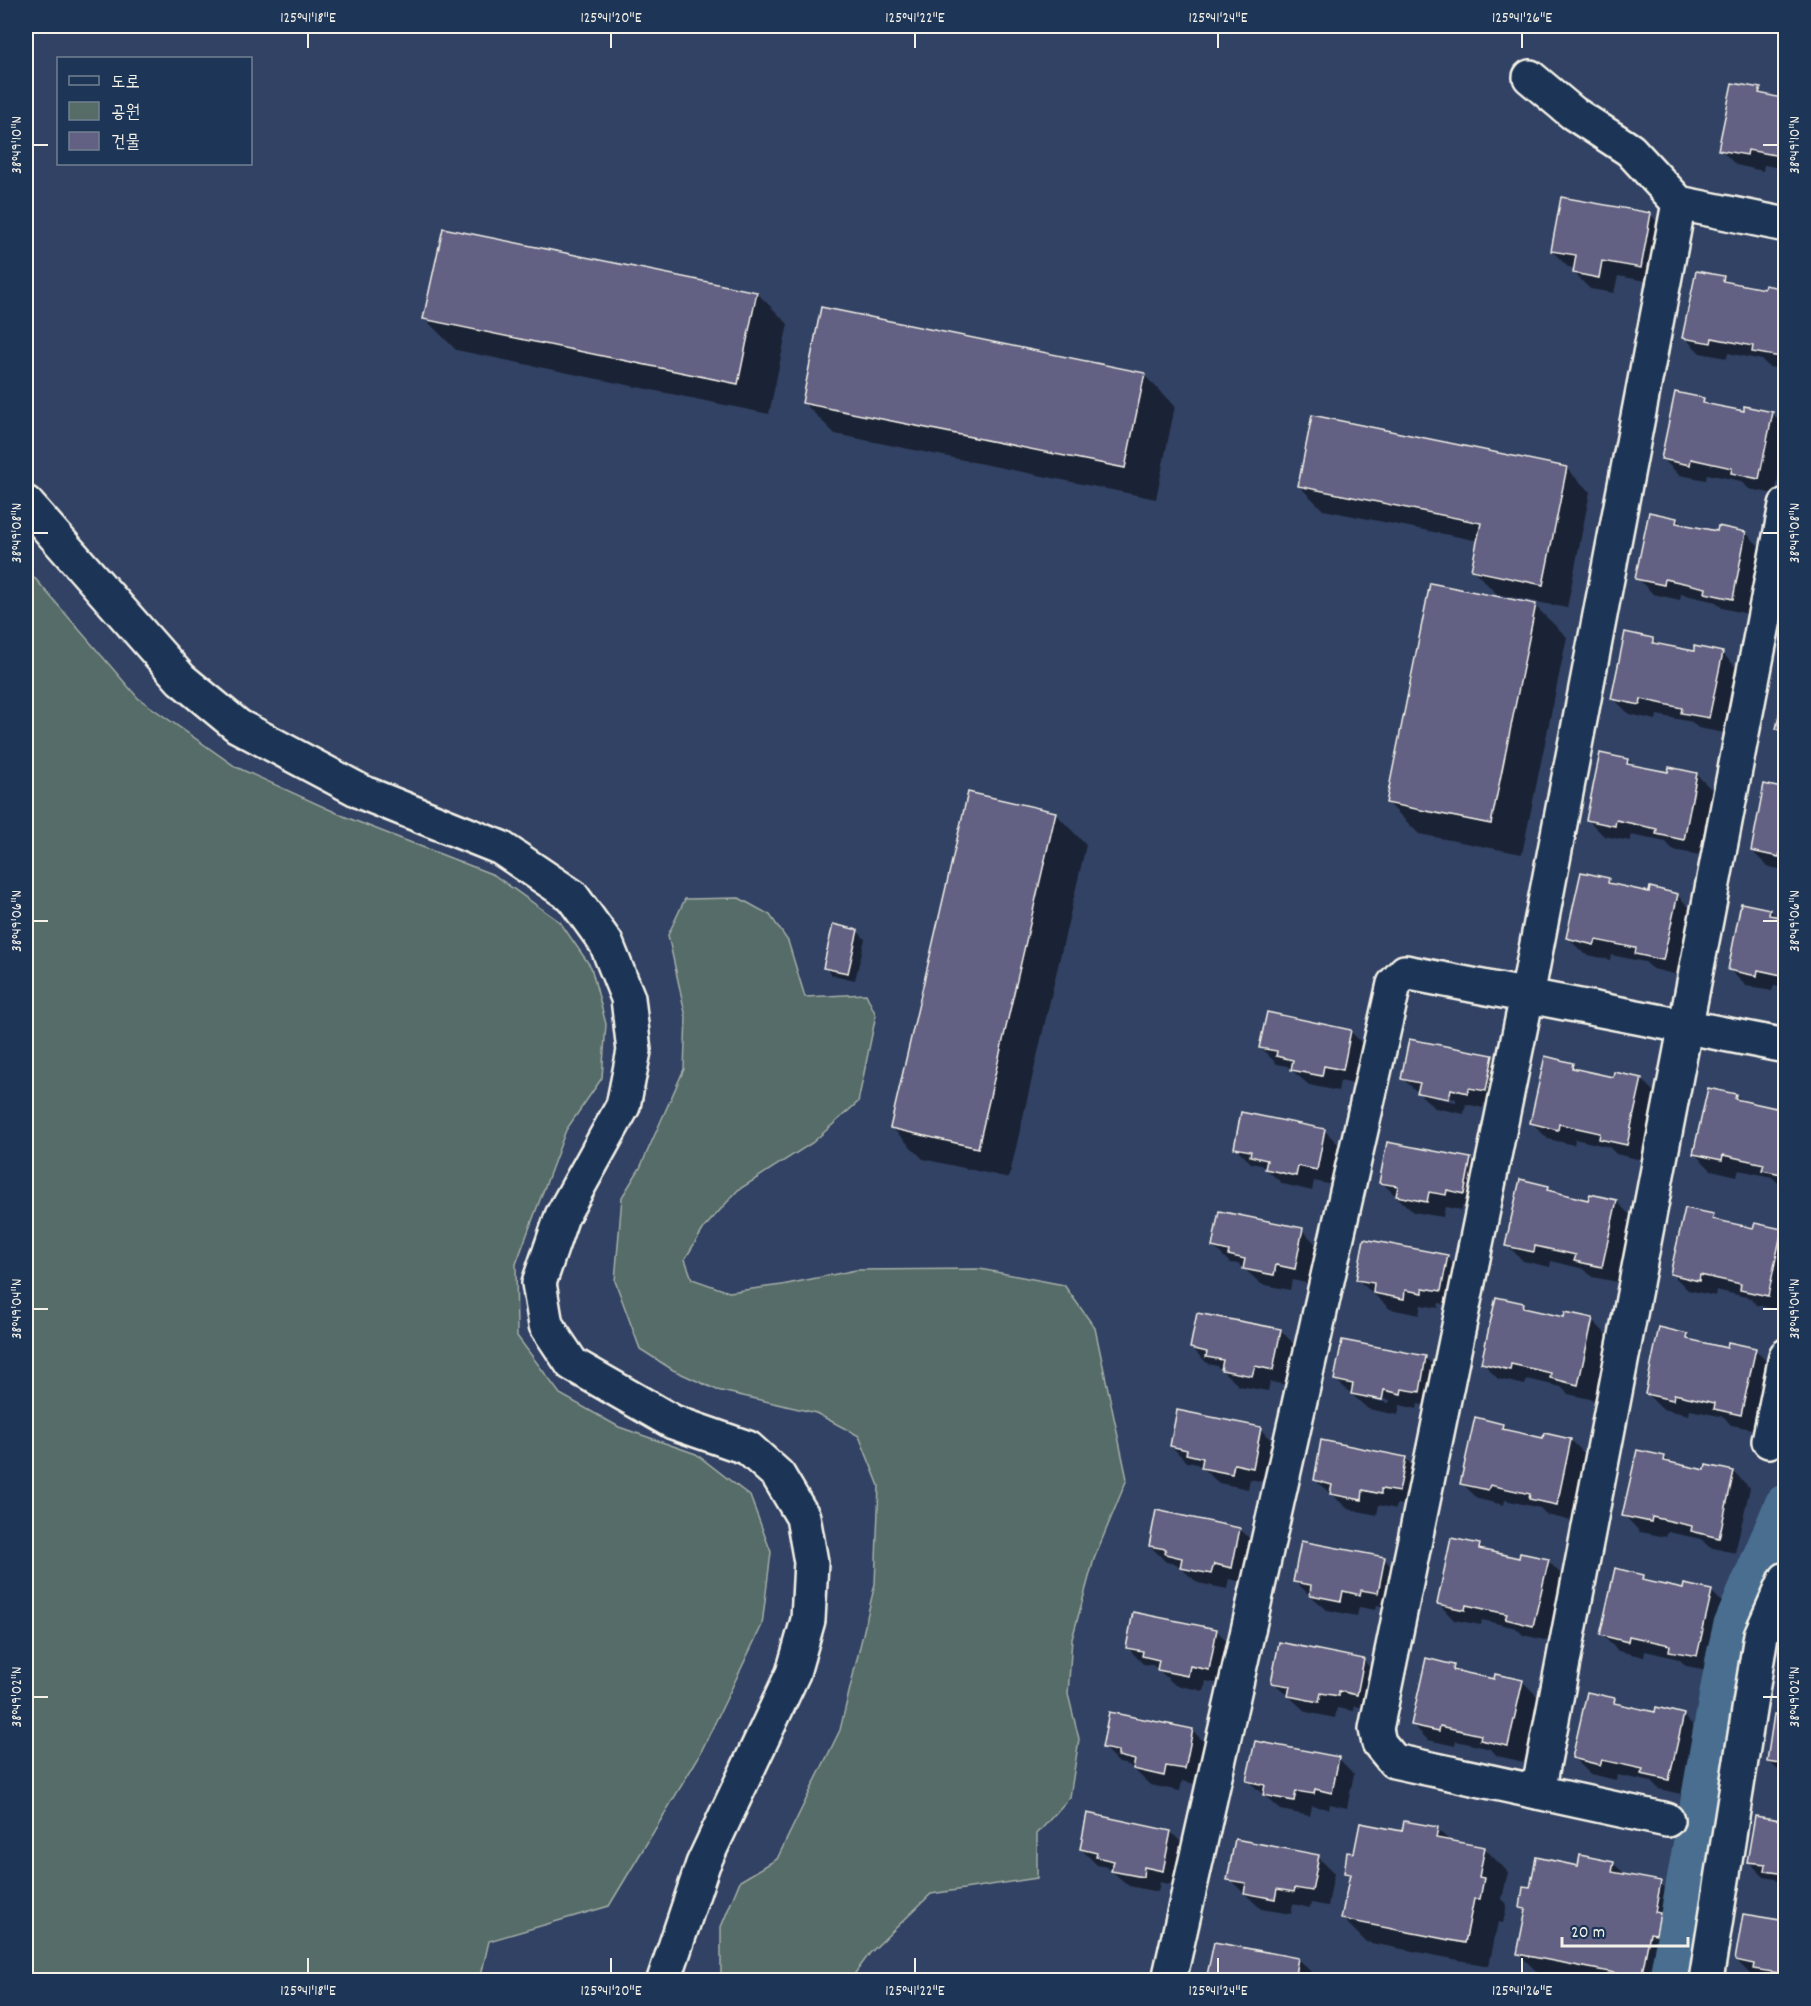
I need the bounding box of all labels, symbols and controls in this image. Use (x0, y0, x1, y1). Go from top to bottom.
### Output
text: 125°41'18"E (280, 8, 336, 30)
text: 125°41'20"E (581, 8, 642, 30)
text: 125°41'22"E (885, 8, 945, 30)
text: 125°41'24"E (1189, 8, 1248, 30)
text: 125°41'26"E (1492, 8, 1552, 30)
legend (57, 57, 252, 165)
text: 도로 (111, 71, 140, 96)
text: 공원 (111, 101, 140, 126)
text: 38°49'10"N (7, 116, 29, 174)
text: 38°49'10"N (1785, 116, 1807, 174)
text: 건물 (111, 131, 140, 156)
text: 38°49'08"N (7, 503, 29, 563)
text: 38°49'08"N (1785, 503, 1807, 563)
text: 38°49'06"N (7, 890, 29, 952)
text: 38°49'06"N (1785, 890, 1807, 952)
text: 38°49'04"N (7, 1279, 29, 1339)
text: 38°49'04"N (1785, 1279, 1807, 1339)
text: 38°49'02"N (7, 1666, 29, 1728)
text: 38°49'02"N (1785, 1666, 1807, 1728)
scale bar (1562, 1910, 1688, 1948)
text: 20 m (1571, 1921, 1605, 1946)
text: 125°41'18"E (280, 1981, 336, 2003)
text: 125°41'20"E (581, 1981, 642, 2003)
text: 125°41'22"E (885, 1981, 945, 2003)
text: 125°41'24"E (1189, 1981, 1248, 2003)
text: 125°41'26"E (1492, 1981, 1552, 2003)

